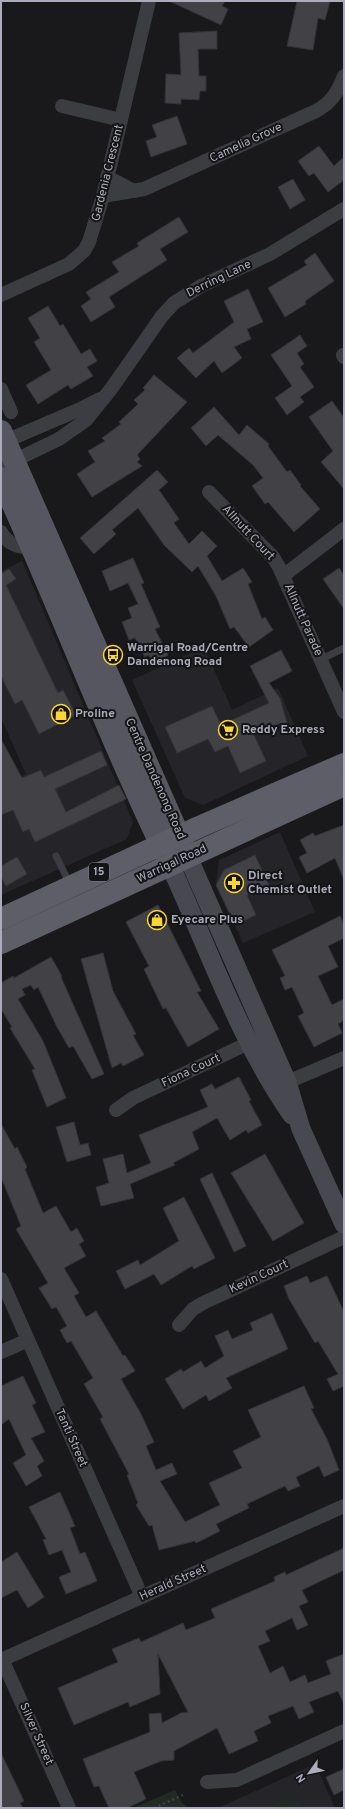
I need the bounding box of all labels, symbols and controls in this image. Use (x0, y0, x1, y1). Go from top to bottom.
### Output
street label: Camelia Grove (207, 119, 285, 167)
street label: Gardenia Crescent (88, 123, 128, 223)
street label: Derring Lane (184, 256, 254, 302)
street label: Allnutt Court (218, 502, 278, 564)
street label: Allnutt Parade (280, 581, 326, 659)
place label: Warrigal Road/Centre Dandenong Road (127, 640, 248, 670)
bus stop icon: Warrigal Road/Centre Dandenong Road (102, 644, 124, 666)
shop icon: Proline (50, 703, 72, 725)
place label: Proline (75, 706, 115, 722)
street label: Centre Dandenong Road (121, 716, 189, 842)
supermarket icon: Reddy Express (217, 719, 239, 741)
place label: Reddy Express (242, 722, 325, 738)
street label: Warrigal Road (134, 841, 210, 887)
road number: 15 (89, 863, 109, 881)
place label: Direct Chemist Outlet (248, 868, 332, 898)
pharmacy icon: Direct Chemist Outlet (223, 872, 245, 894)
shop icon: Eyecare Plus (146, 909, 168, 931)
place label: Eyecare Plus (171, 912, 243, 928)
street label: Fiona Court (159, 1050, 223, 1092)
street label: Kevin Court (227, 1256, 291, 1298)
street label: Tanti Street (51, 1406, 91, 1470)
street label: Herald Street (137, 1561, 209, 1605)
street label: Silver Street (15, 1700, 57, 1768)
north arrow (289, 1753, 329, 1793)
text: N (293, 1771, 309, 1785)

